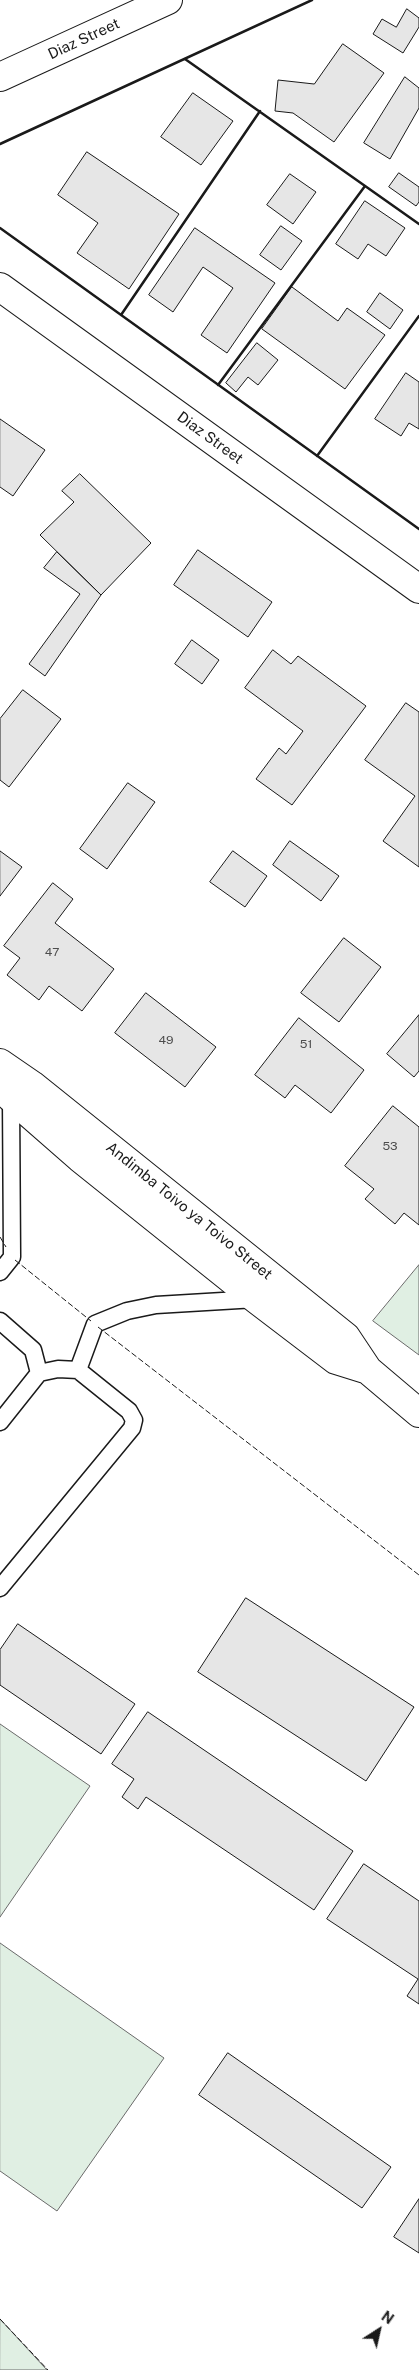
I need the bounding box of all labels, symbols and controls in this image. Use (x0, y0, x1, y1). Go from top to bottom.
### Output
street label: Diaz Street (45, 15, 123, 63)
street label: Diaz Street (174, 408, 246, 468)
house number: 47 (45, 945, 59, 959)
house number: 49 (158, 1033, 174, 1047)
house number: 51 (300, 1037, 312, 1051)
street label: Andimba Toivo ya Toivo Street (102, 1138, 276, 1284)
house number: 53 (382, 1139, 398, 1153)
north arrow (354, 2305, 404, 2355)
text: N (379, 2308, 397, 2327)

